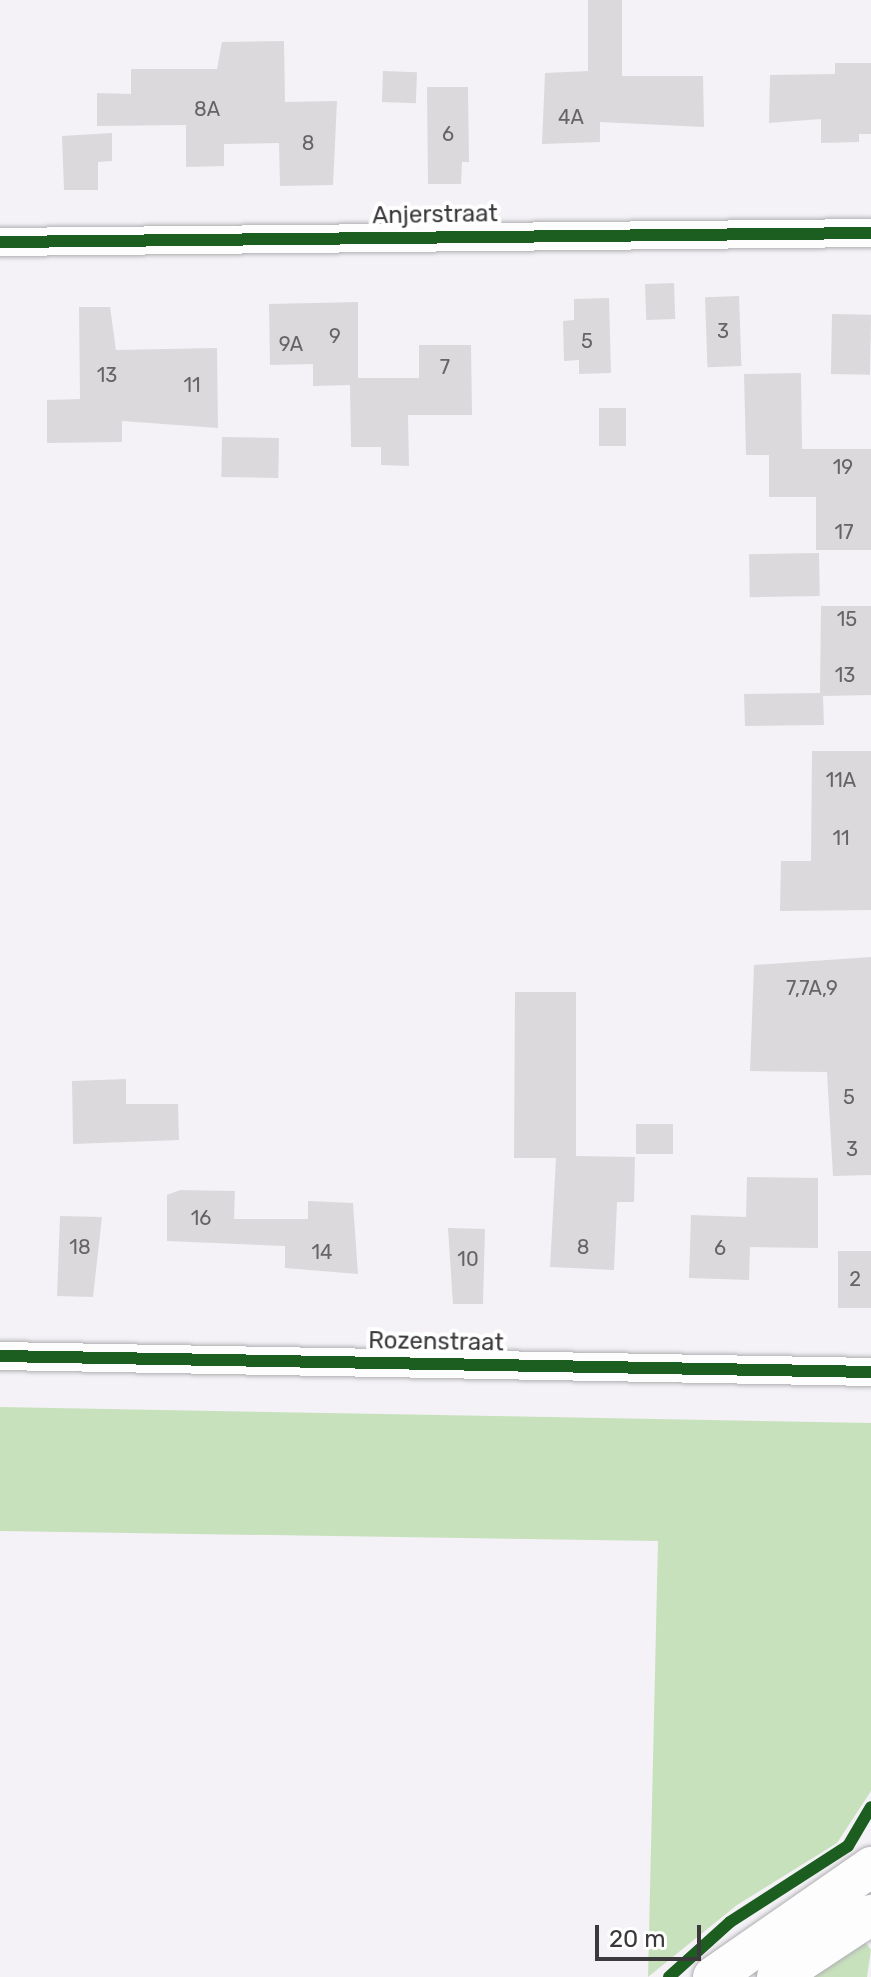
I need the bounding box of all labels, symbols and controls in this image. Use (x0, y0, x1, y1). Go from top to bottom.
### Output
house number: 8A (194, 97, 220, 121)
house number: 4A (558, 105, 584, 129)
house number: 6 (442, 122, 454, 146)
house number: 8 (302, 131, 314, 155)
street label: Anjerstraat (372, 200, 498, 230)
house number: 3 (717, 319, 729, 343)
house number: 9 (329, 324, 341, 348)
house number: 5 (581, 329, 593, 353)
house number: 9A (279, 332, 303, 356)
house number: 7 (440, 355, 450, 379)
house number: 13 (97, 363, 117, 387)
house number: 11 (183, 373, 201, 397)
house number: 19 (833, 455, 853, 479)
house number: 17 (835, 520, 853, 544)
house number: 15 (837, 607, 857, 631)
house number: 13 (835, 663, 855, 687)
house number: 11A (826, 768, 856, 792)
house number: 11 (832, 826, 850, 850)
house number: 7,7A,9 (786, 976, 838, 1000)
house number: 5 (843, 1085, 855, 1109)
house number: 3 (846, 1137, 858, 1161)
house number: 16 (191, 1206, 211, 1230)
house number: 18 (69, 1235, 91, 1259)
house number: 8 (577, 1235, 589, 1259)
house number: 6 (714, 1236, 726, 1260)
house number: 14 (312, 1240, 332, 1264)
house number: 10 (457, 1247, 479, 1271)
house number: 2 (849, 1267, 861, 1291)
street label: Rozenstraat (368, 1326, 504, 1358)
scale bar (599, 1909, 705, 1959)
text: 20 m (609, 1925, 666, 1953)

